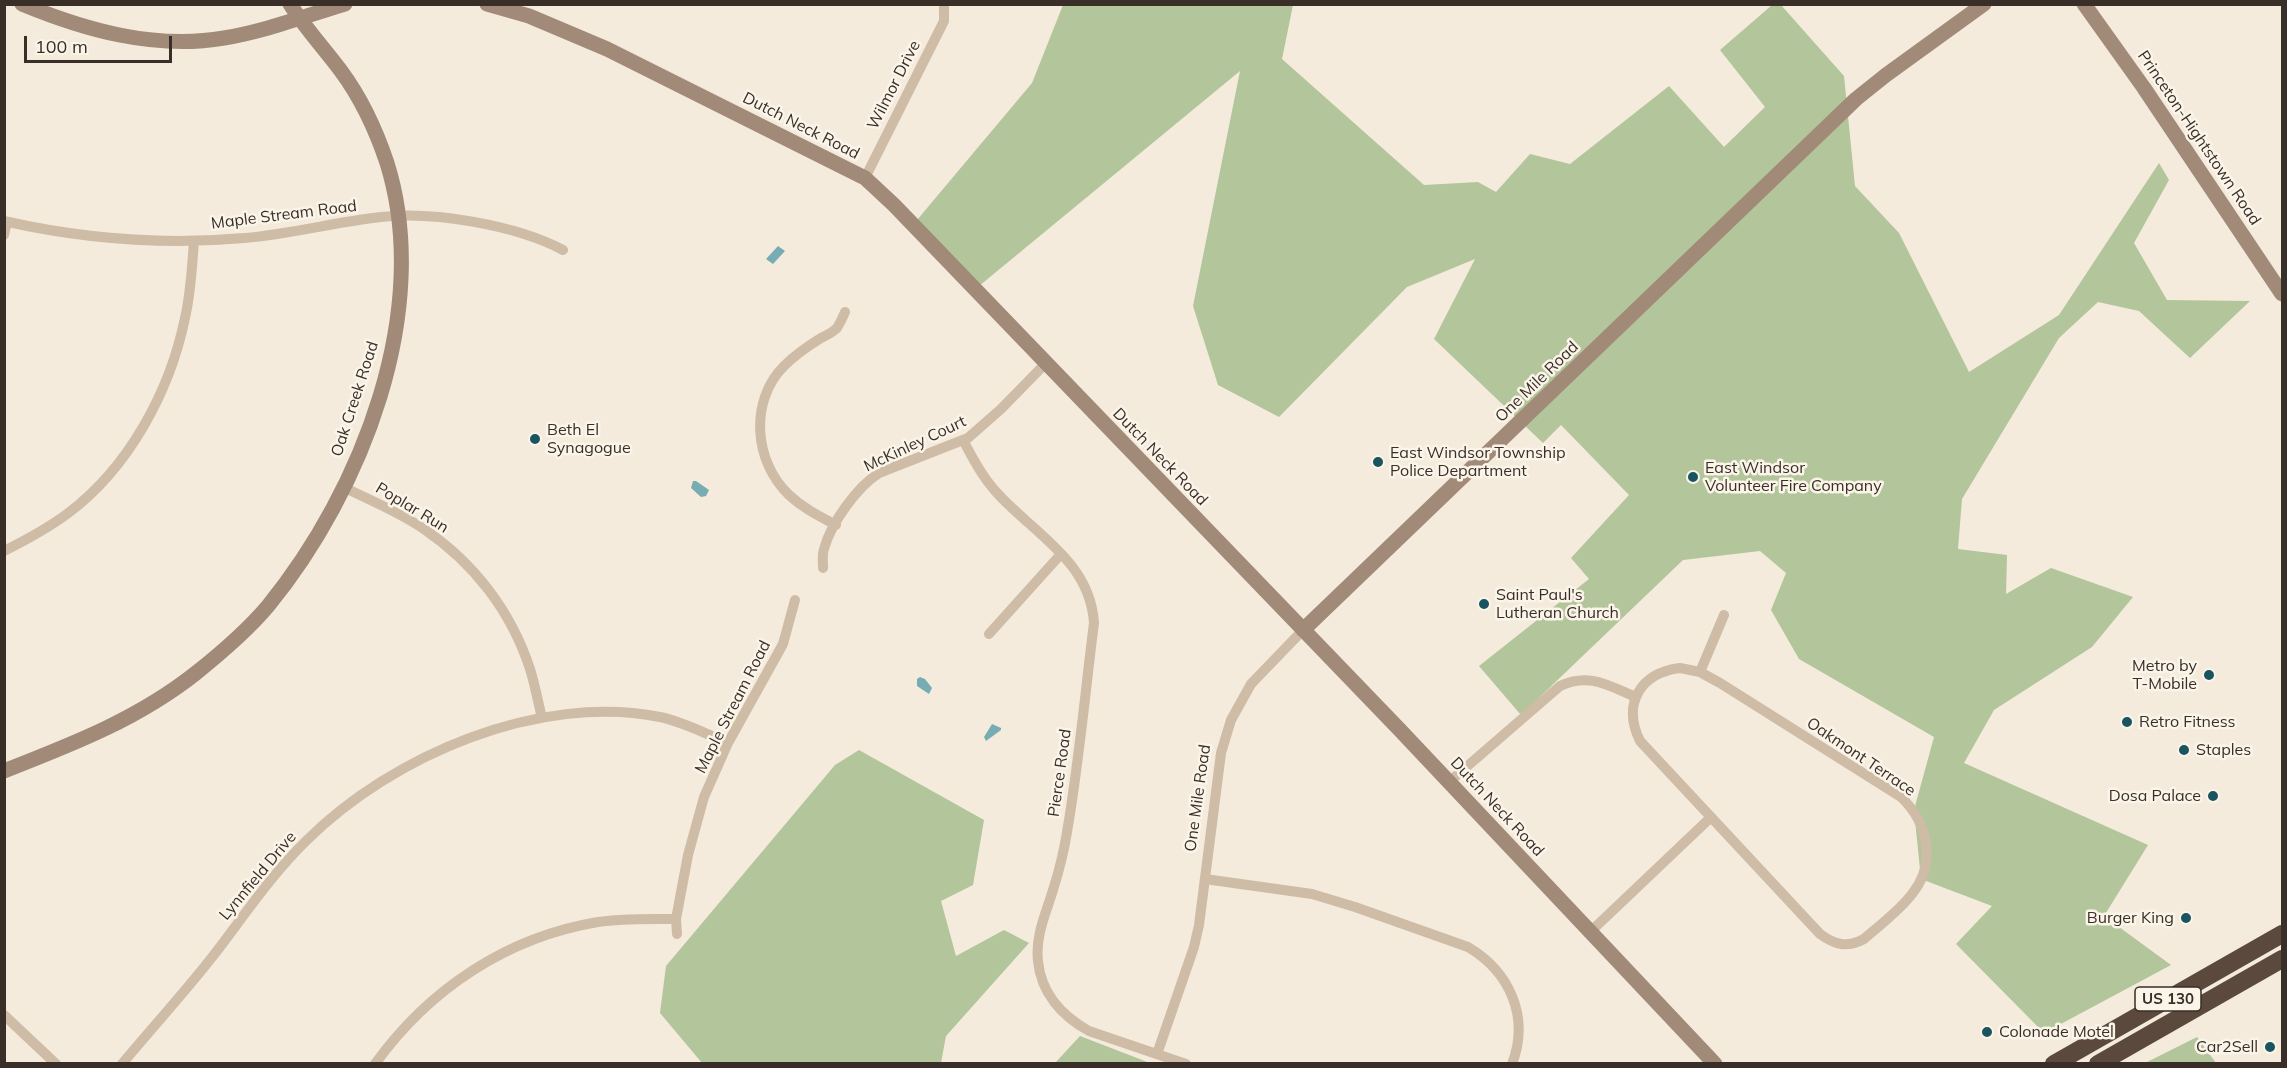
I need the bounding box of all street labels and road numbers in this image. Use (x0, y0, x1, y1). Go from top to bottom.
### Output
street label: Wilmor Drive (863, 37, 925, 133)
street label: Princeton-Hightstown Road (2133, 47, 2265, 229)
street label: Dutch Neck Road (739, 88, 863, 164)
street label: Maple Stream Road (210, 197, 358, 233)
street label: One Mile Road (1491, 338, 1583, 426)
street label: Oak Creek Road (327, 339, 383, 459)
street label: Dutch Neck Road (1108, 404, 1212, 510)
street label: McKinley Court (861, 412, 969, 476)
street label: Poplar Run (372, 479, 452, 537)
street label: Maple Stream Road (691, 637, 775, 777)
street label: Oakmont Terrace (1803, 713, 1919, 801)
street label: Pierce Road (1044, 728, 1076, 818)
street label: One Mile Road (1181, 743, 1215, 853)
street label: Dutch Neck Road (1446, 754, 1548, 860)
street label: Lynnfield Drive (215, 828, 301, 924)
road number: US 130 (2135, 987, 2201, 1011)

